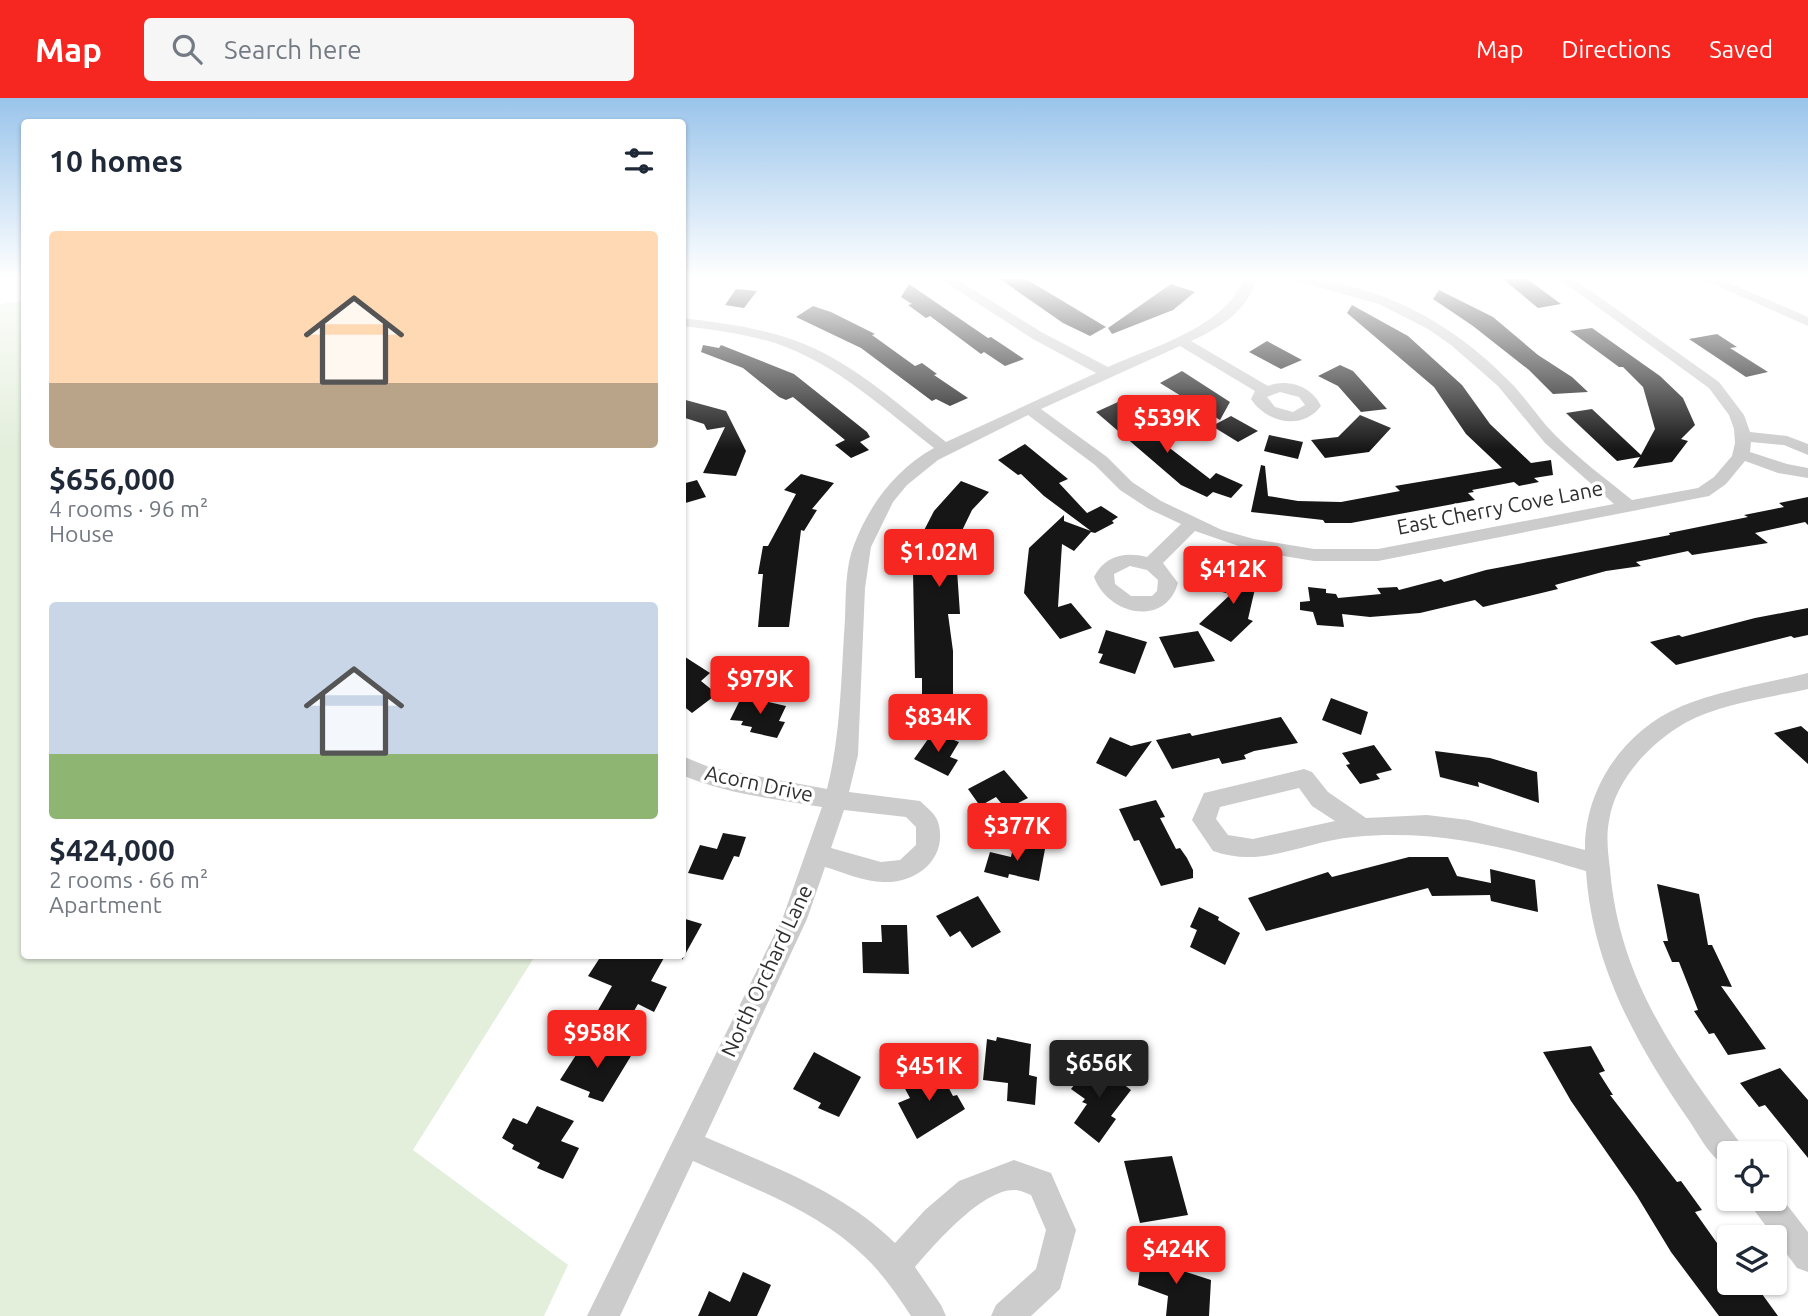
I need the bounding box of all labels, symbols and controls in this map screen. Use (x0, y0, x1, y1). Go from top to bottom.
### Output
search box (144, 18, 634, 81)
icon: search (168, 30, 206, 68)
text: Map (35, 31, 102, 68)
text: Search here (224, 35, 362, 64)
text: Map (1476, 36, 1523, 63)
text: Directions (1561, 36, 1671, 63)
text: Saved (1709, 36, 1773, 63)
icon: filters (620, 142, 658, 180)
text: 10 homes (49, 144, 183, 178)
icon: home (291, 277, 417, 403)
pin: $539K (1118, 396, 1216, 455)
text: $539K (1133, 405, 1201, 430)
text: $656,000 (49, 462, 175, 496)
street label: East Cherry Cove Lane (1395, 475, 1605, 539)
text: 4 rooms · 96 m² (49, 496, 208, 521)
text: House (49, 521, 114, 546)
pin: $1.02M (882, 530, 996, 589)
text: $1.02M (900, 539, 978, 564)
pin: $412K (1184, 546, 1282, 606)
text: $412K (1199, 556, 1267, 581)
icon: home (291, 648, 417, 774)
pin: $979K (711, 656, 809, 716)
text: $979K (726, 666, 794, 691)
pin: $834K (889, 694, 987, 754)
text: $834K (904, 704, 972, 729)
street label: Acorn Drive (703, 760, 816, 806)
pin: $377K (968, 804, 1066, 863)
text: $377K (983, 813, 1051, 838)
text: $424,000 (49, 833, 175, 867)
text: 2 rooms · 66 m² (49, 867, 208, 892)
street label: North Orchard Lane (716, 881, 817, 1060)
text: Apartment (49, 892, 162, 917)
pin: $958K (548, 1010, 646, 1070)
text: $958K (563, 1020, 631, 1045)
pin: $656K (1050, 1040, 1148, 1100)
pin: $451K (880, 1044, 978, 1103)
text: $656K (1065, 1050, 1133, 1075)
text: $451K (895, 1053, 963, 1078)
map controls (1717, 1141, 1787, 1295)
button: locate (1717, 1141, 1787, 1211)
button: layers (1717, 1225, 1787, 1295)
pin: $424K (1127, 1226, 1225, 1286)
text: $424K (1142, 1236, 1210, 1261)

